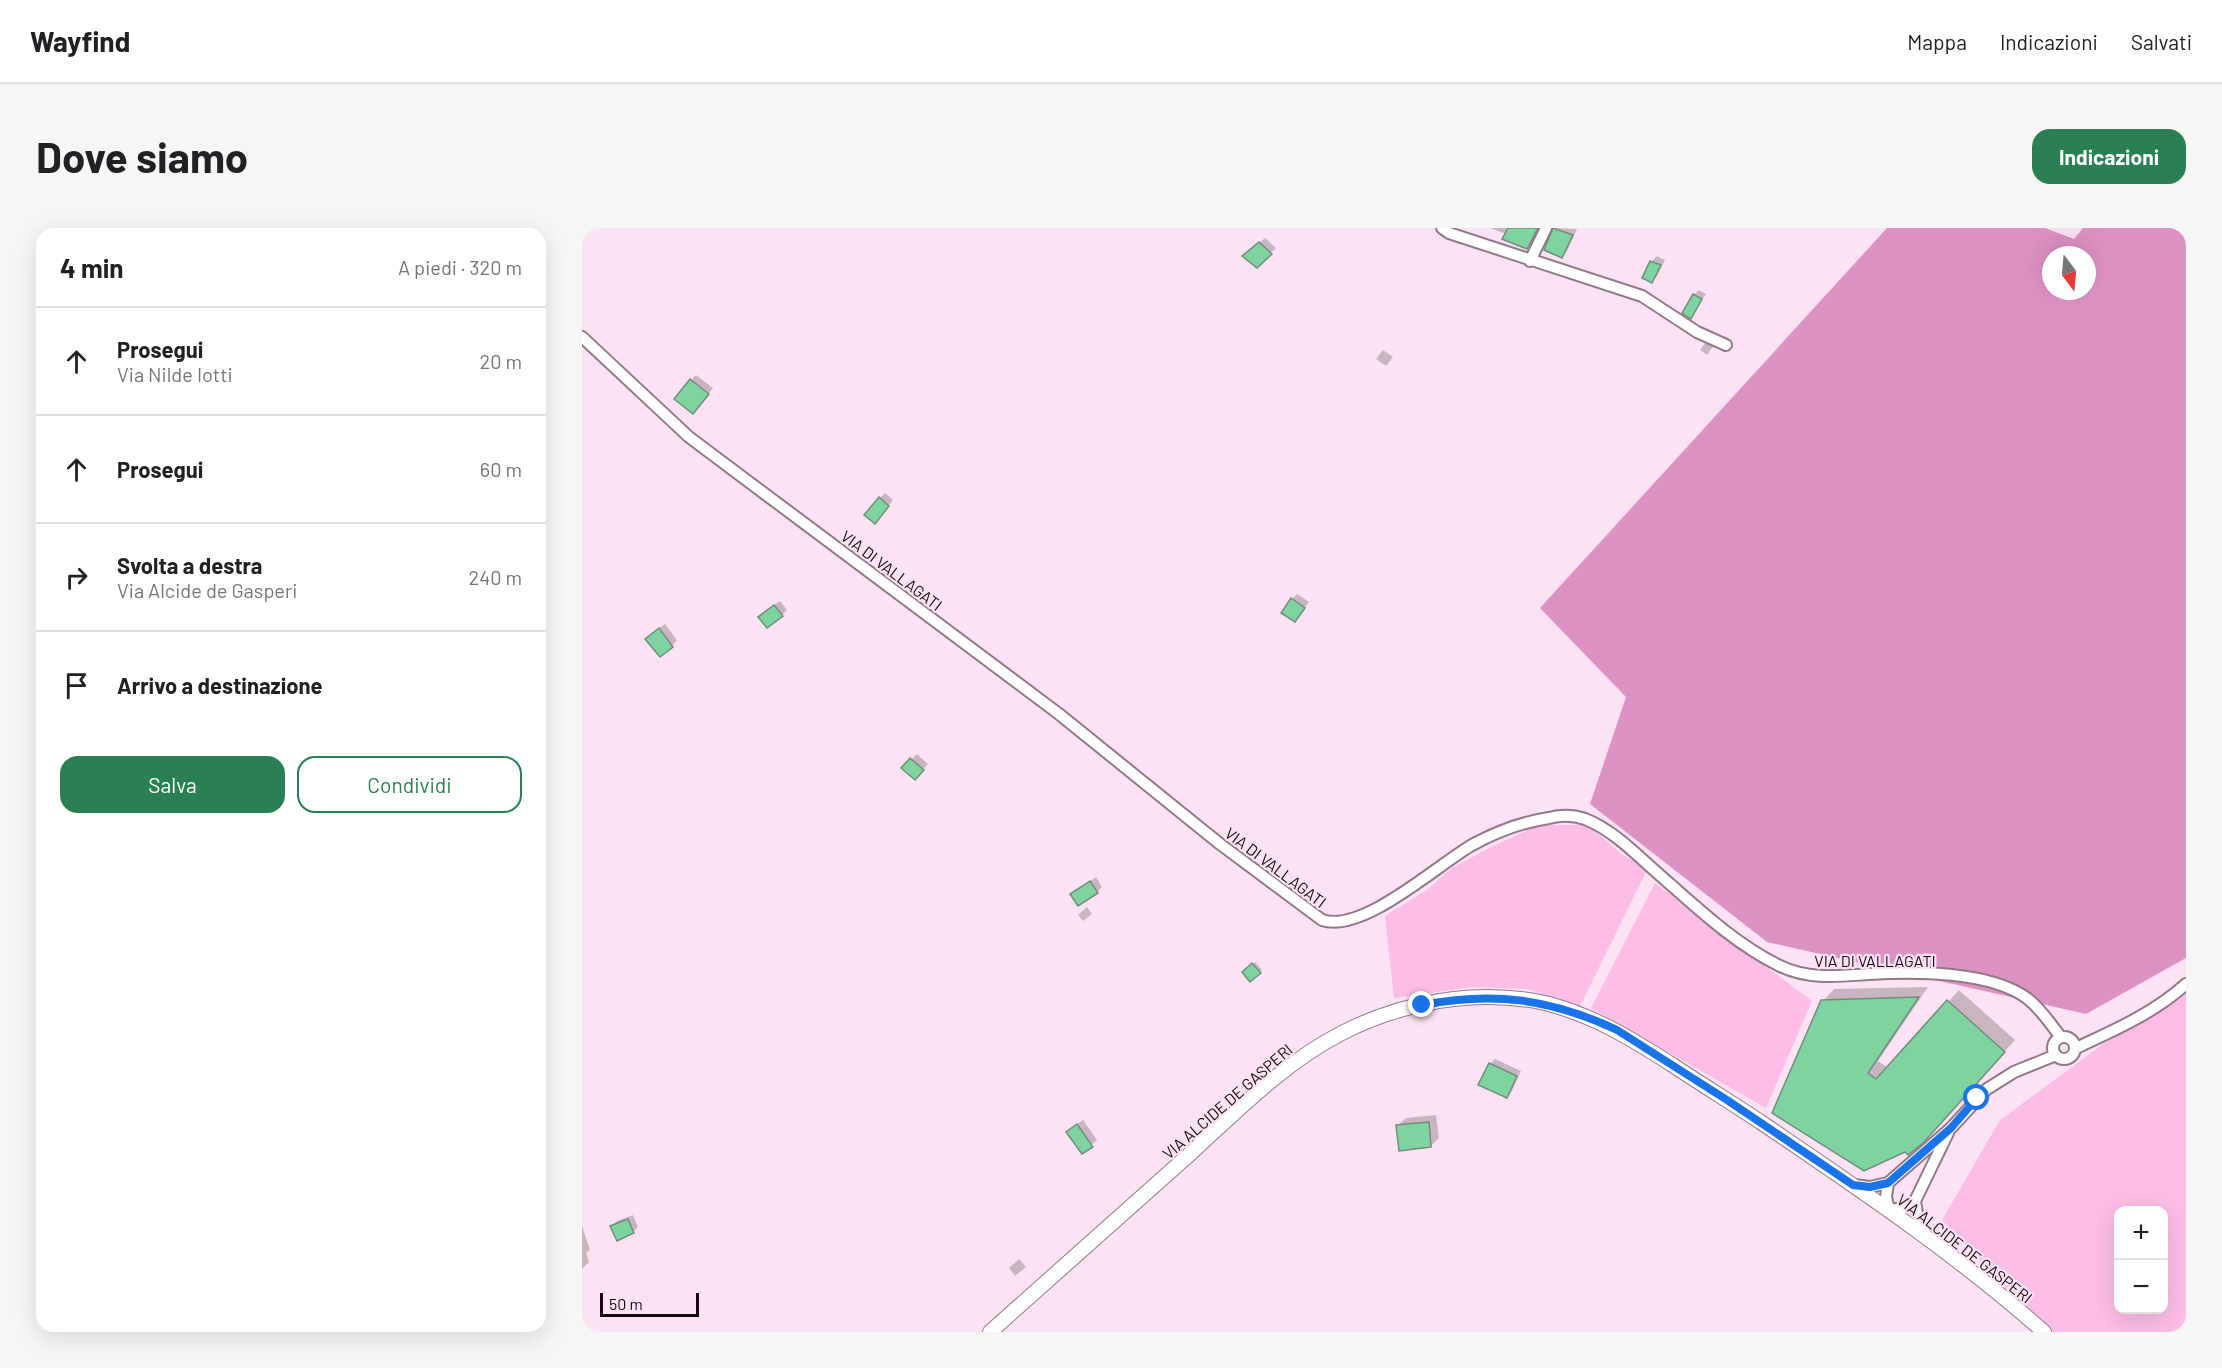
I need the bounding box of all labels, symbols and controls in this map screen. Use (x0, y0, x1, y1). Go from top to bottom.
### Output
text: Wayfind (30, 24, 130, 58)
text: Mappa (1907, 29, 1967, 54)
text: Indicazioni (2000, 29, 2098, 54)
text: Salvati (2131, 29, 2192, 54)
button: Indicazioni (2032, 129, 2186, 184)
text: Dove siamo (36, 131, 248, 181)
north arrow (2042, 246, 2096, 300)
text: 4 min (60, 252, 124, 283)
text: A piedi · 320 m (398, 255, 522, 279)
text: Prosegui (117, 336, 203, 362)
icon: ahead (60, 345, 93, 378)
text: 20 m (479, 349, 522, 373)
text: Via Nilde Iotti (117, 362, 233, 386)
icon: ahead (60, 453, 93, 486)
text: Prosegui (117, 456, 203, 482)
text: 60 m (480, 457, 522, 481)
street label: VIA DI VALLAGATI (838, 526, 946, 614)
text: Svolta a destra (117, 552, 262, 578)
icon: right (60, 561, 93, 594)
text: 240 m (468, 565, 522, 589)
text: Via Alcide de Gasperi (117, 578, 297, 602)
icon: arrive (60, 669, 93, 702)
text: Arrivo a destinazione (117, 672, 323, 698)
button: Salva (60, 756, 285, 813)
button: Condividi (297, 756, 522, 813)
street label: VIA DI VALLAGATI (1222, 823, 1330, 911)
street label: VIA DI VALLAGATI (1814, 951, 1936, 970)
route end (1408, 991, 1434, 1017)
street label: VIA ALCIDE DE GASPERI (1158, 1039, 1296, 1163)
route start (1963, 1084, 1989, 1110)
street label: VIA ALCIDE DE GASPERI (1894, 1189, 2036, 1307)
map controls (2114, 1206, 2168, 1314)
button: + (2114, 1206, 2168, 1260)
button: − (2114, 1260, 2168, 1314)
scale bar (600, 1290, 699, 1318)
text: 50 m (609, 1294, 643, 1313)

